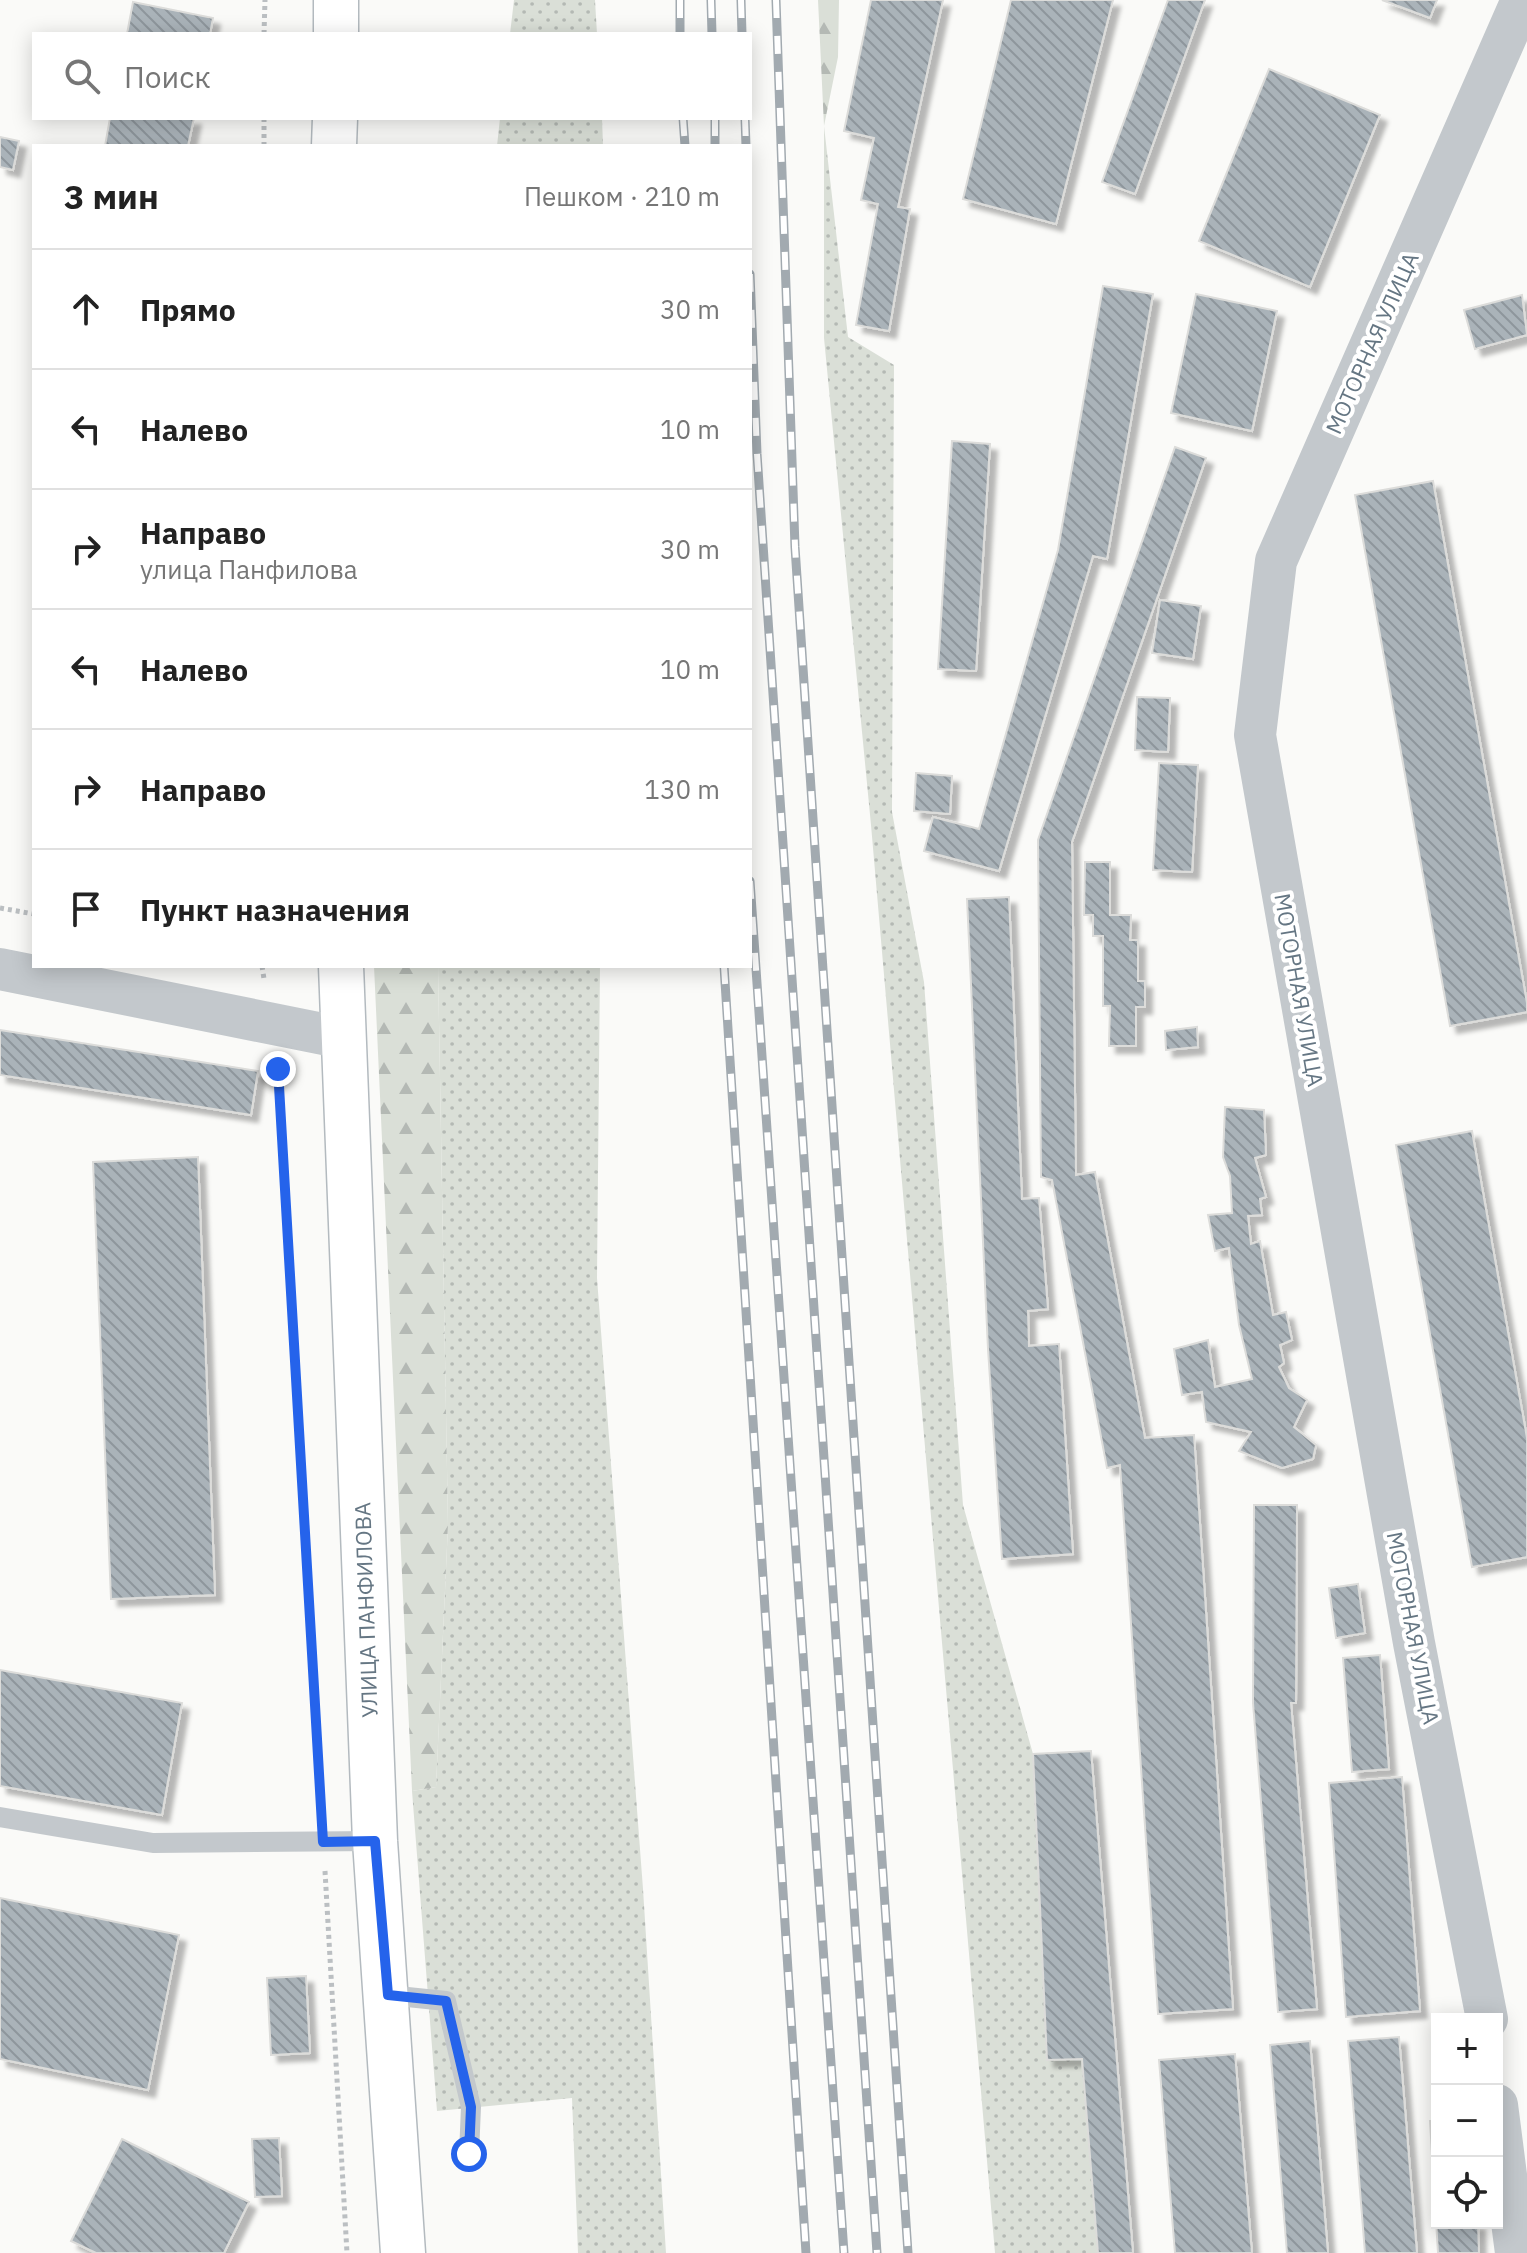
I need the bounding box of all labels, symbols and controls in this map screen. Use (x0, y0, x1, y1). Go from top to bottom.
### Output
search box (32, 32, 752, 120)
icon: search (60, 54, 104, 98)
text: Поиск (124, 57, 211, 96)
text: 3 мин (64, 174, 159, 218)
text: Пешком · 210 m (524, 179, 720, 213)
street label: МОТОРНАЯ УЛИЦА (1318, 247, 1425, 438)
icon: ahead (64, 287, 108, 331)
text: Прямо (140, 290, 236, 329)
text: 30 m (660, 292, 720, 326)
icon: left (64, 407, 108, 451)
text: Налево (140, 410, 248, 449)
text: 10 m (660, 412, 720, 446)
text: Направо (140, 513, 266, 552)
icon: right (64, 527, 108, 571)
text: 30 m (660, 532, 720, 566)
text: улица Панфилова (140, 552, 358, 586)
icon: left (64, 647, 108, 691)
text: Налево (140, 650, 248, 689)
text: 10 m (660, 652, 720, 686)
icon: right (64, 767, 108, 811)
text: Направо (140, 770, 266, 809)
text: 130 m (644, 772, 720, 806)
icon: arrive (64, 887, 108, 931)
text: Пункт назначения (140, 890, 410, 929)
street label: МОТОРНАЯ УЛИЦА (1268, 891, 1331, 1089)
route end (260, 1051, 296, 1087)
street label: УЛИЦА ПАНФИЛОВА (347, 1502, 384, 1718)
street label: МОТОРНАЯ УЛИЦА (1381, 1529, 1446, 1727)
map controls (1431, 2013, 1503, 2229)
button: + (1431, 2013, 1503, 2085)
button: − (1431, 2085, 1503, 2157)
route start (451, 2136, 487, 2172)
button: locate (1431, 2157, 1503, 2229)

